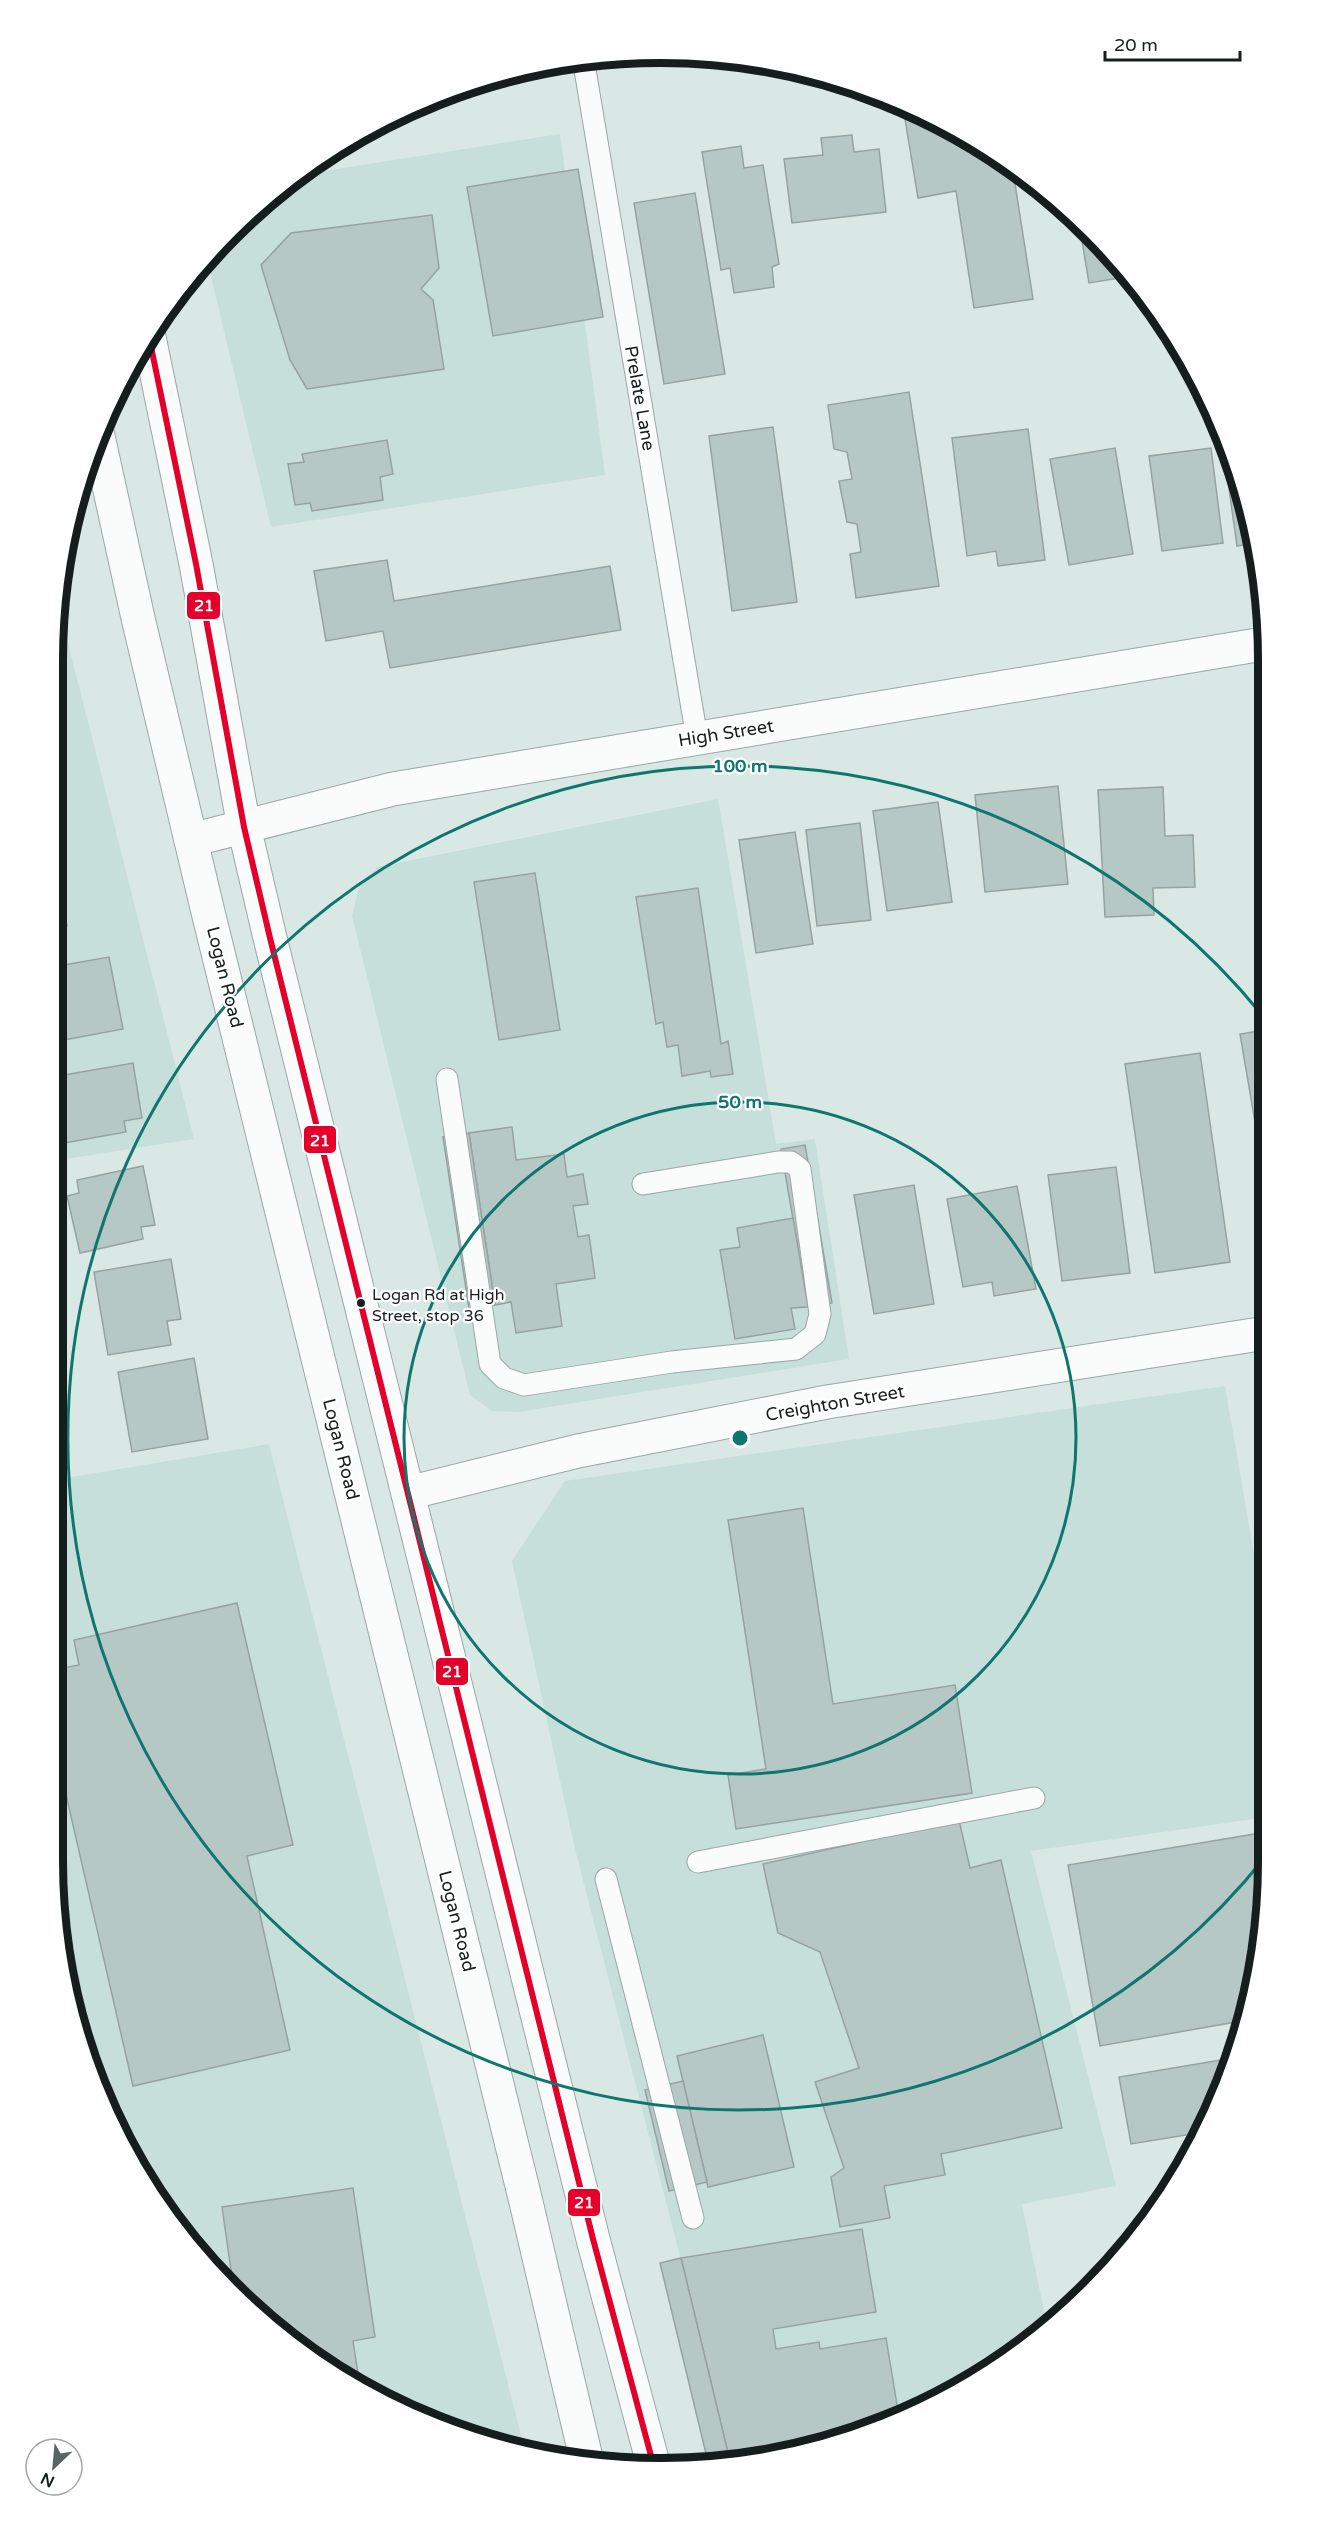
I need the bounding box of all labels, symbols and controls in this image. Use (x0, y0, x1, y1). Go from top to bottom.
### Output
scale bar (1105, 24, 1240, 62)
text: 20 m (1114, 34, 1158, 56)
street label: Prelate Lane (620, 344, 660, 452)
line badge: 21 (186, 591, 221, 620)
text: 21 (194, 596, 214, 616)
street label: High Street (677, 715, 775, 751)
text: 100 m (712, 755, 768, 777)
street label: Logan Road (202, 924, 248, 1030)
text: 50 m (718, 1091, 762, 1113)
line badge: 21 (303, 1125, 337, 1154)
text: 21 (310, 1131, 330, 1151)
place label: Logan Rd at High Street, stop 36 (372, 1285, 504, 1326)
marker: Logan Rd at High Street, stop 36 (355, 1297, 367, 1309)
street label: Creighton Street (764, 1380, 906, 1426)
street label: Logan Road (318, 1396, 364, 1502)
centre of rings (730, 1428, 750, 1448)
line badge: 21 (435, 1657, 469, 1686)
text: 21 (442, 1662, 462, 1682)
street label: Logan Road (434, 1868, 480, 1974)
line badge: 21 (567, 2188, 601, 2217)
text: 21 (574, 2193, 594, 2213)
north arrow (24, 2437, 84, 2497)
text: N (38, 2468, 58, 2491)

